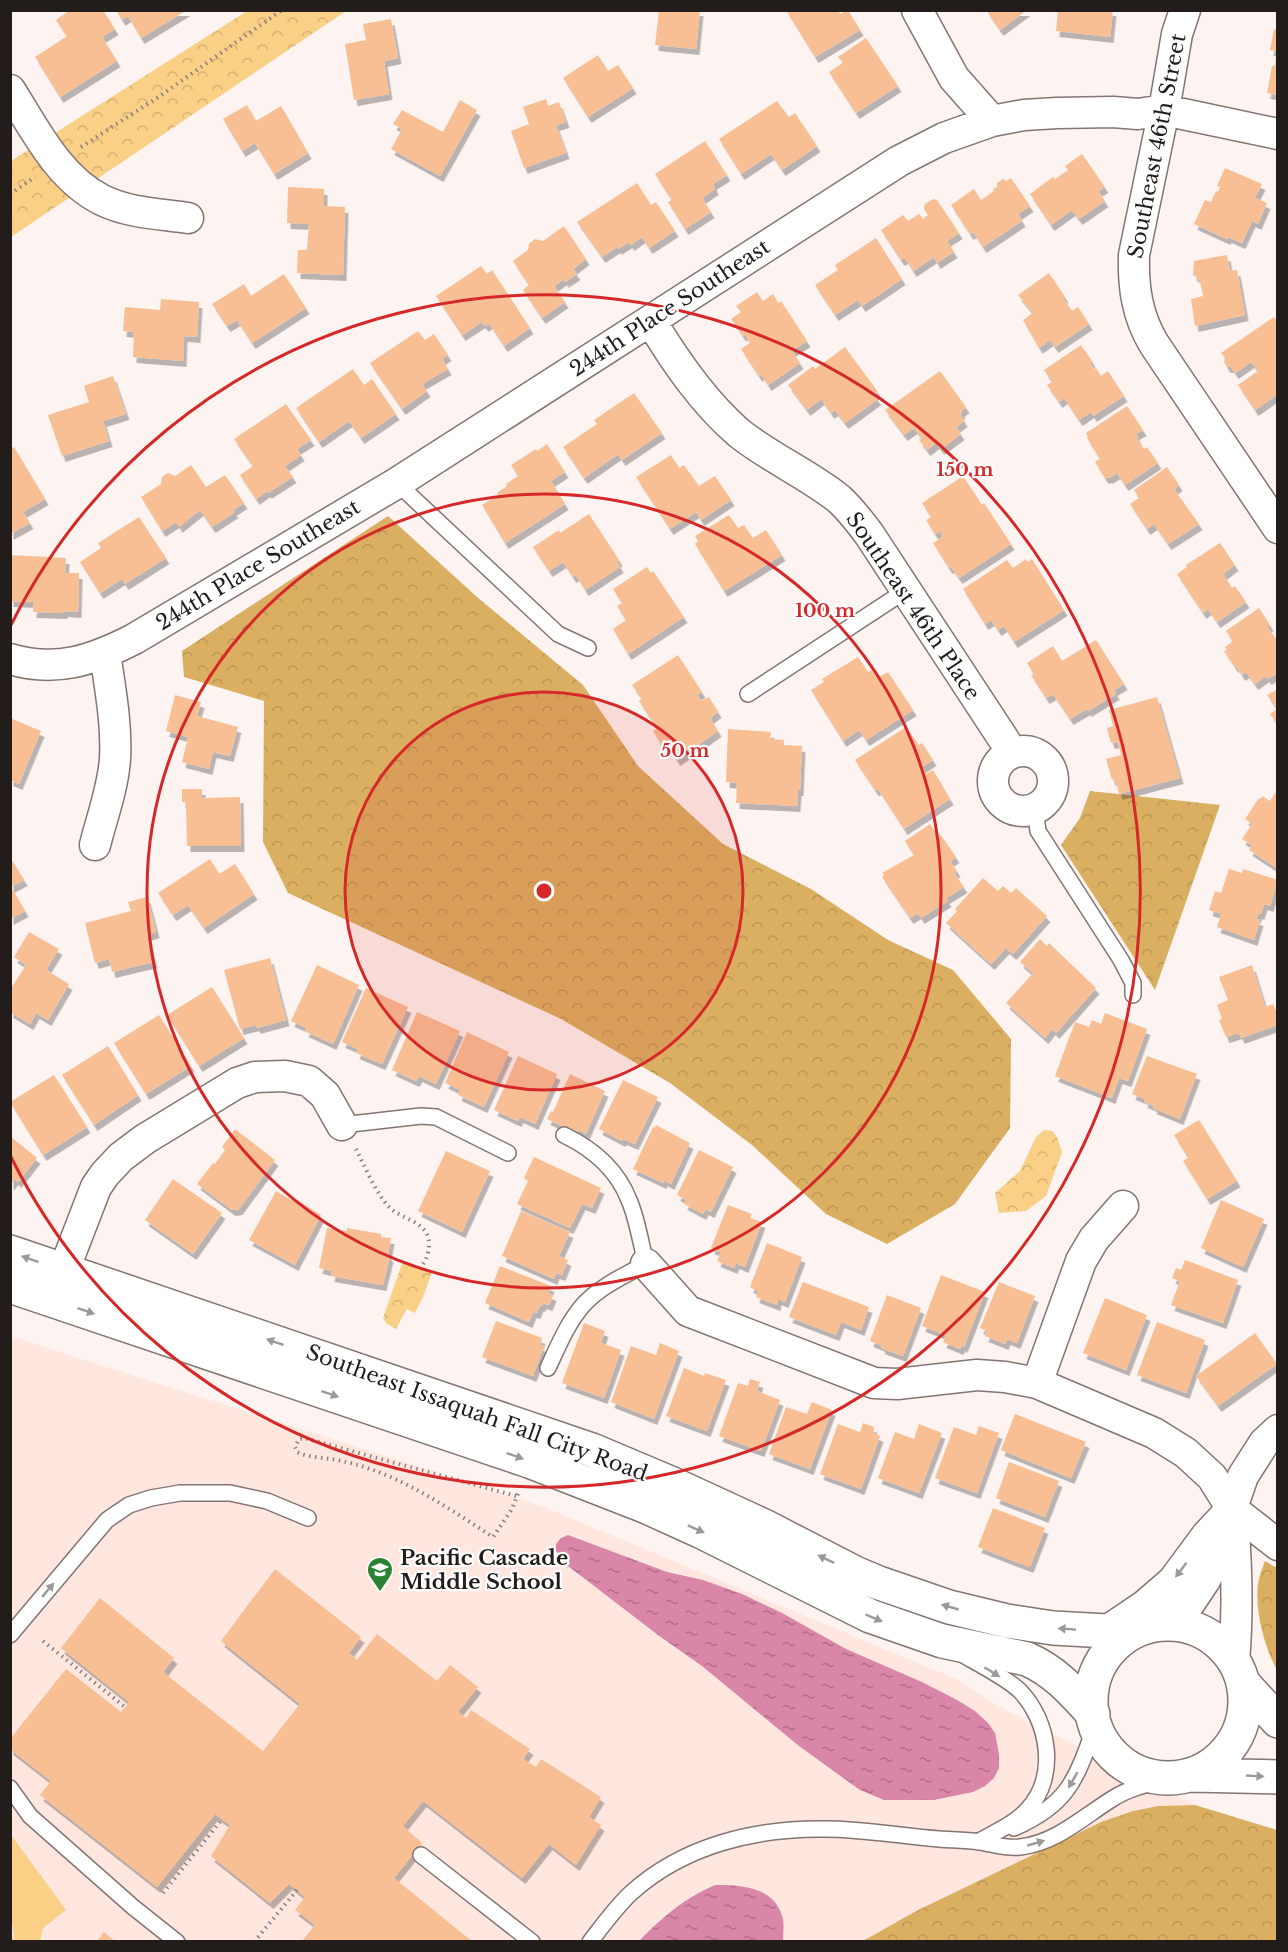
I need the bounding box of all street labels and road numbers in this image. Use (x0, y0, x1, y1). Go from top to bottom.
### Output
street label: Southeast 46th Street (1122, 31, 1192, 261)
street label: 244th Place Southeast (565, 234, 775, 382)
street label: 244th Place Southeast (151, 494, 365, 636)
street label: Southeast 46th Place (840, 507, 986, 705)
street label: Southeast Issaquah Fall City Road (303, 1339, 651, 1487)

